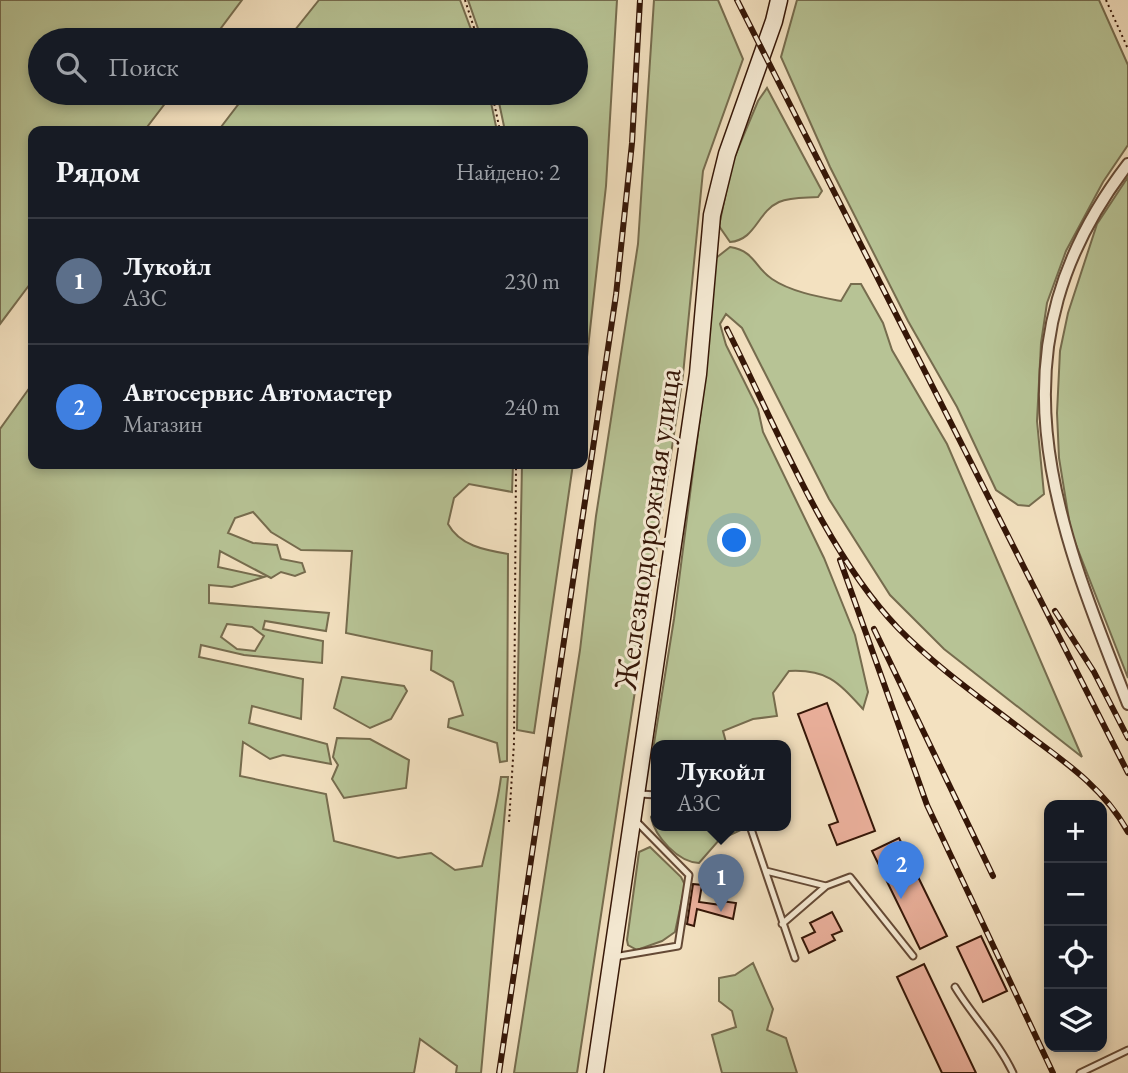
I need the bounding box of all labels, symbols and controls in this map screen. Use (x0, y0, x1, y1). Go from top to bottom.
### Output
search box (28, 28, 588, 105)
icon: search (52, 48, 90, 86)
text: Поиск (108, 50, 179, 84)
text: Рядом (56, 152, 140, 191)
text: Найдено: 2 (456, 157, 560, 187)
text: Лукойл (123, 249, 211, 283)
text: 1 (73, 266, 85, 296)
text: 230 m (504, 266, 560, 296)
text: АЗС (123, 283, 167, 313)
street label: Железнодорожная улица (603, 365, 690, 694)
text: Автосервис Автомастер (123, 375, 392, 409)
text: 2 (73, 392, 85, 422)
text: 240 m (504, 392, 560, 422)
text: Магазин (123, 409, 202, 439)
your location (717, 523, 751, 557)
popup (651, 740, 791, 831)
text: Лукойл (677, 754, 765, 788)
text: АЗС (677, 788, 721, 818)
map controls (1044, 800, 1107, 1052)
button: + (1044, 800, 1107, 863)
pin: 2 (878, 841, 924, 899)
pin: 1 (698, 854, 744, 912)
button: − (1044, 863, 1107, 926)
button: locate (1044, 926, 1107, 989)
button: layers (1044, 989, 1107, 1052)

